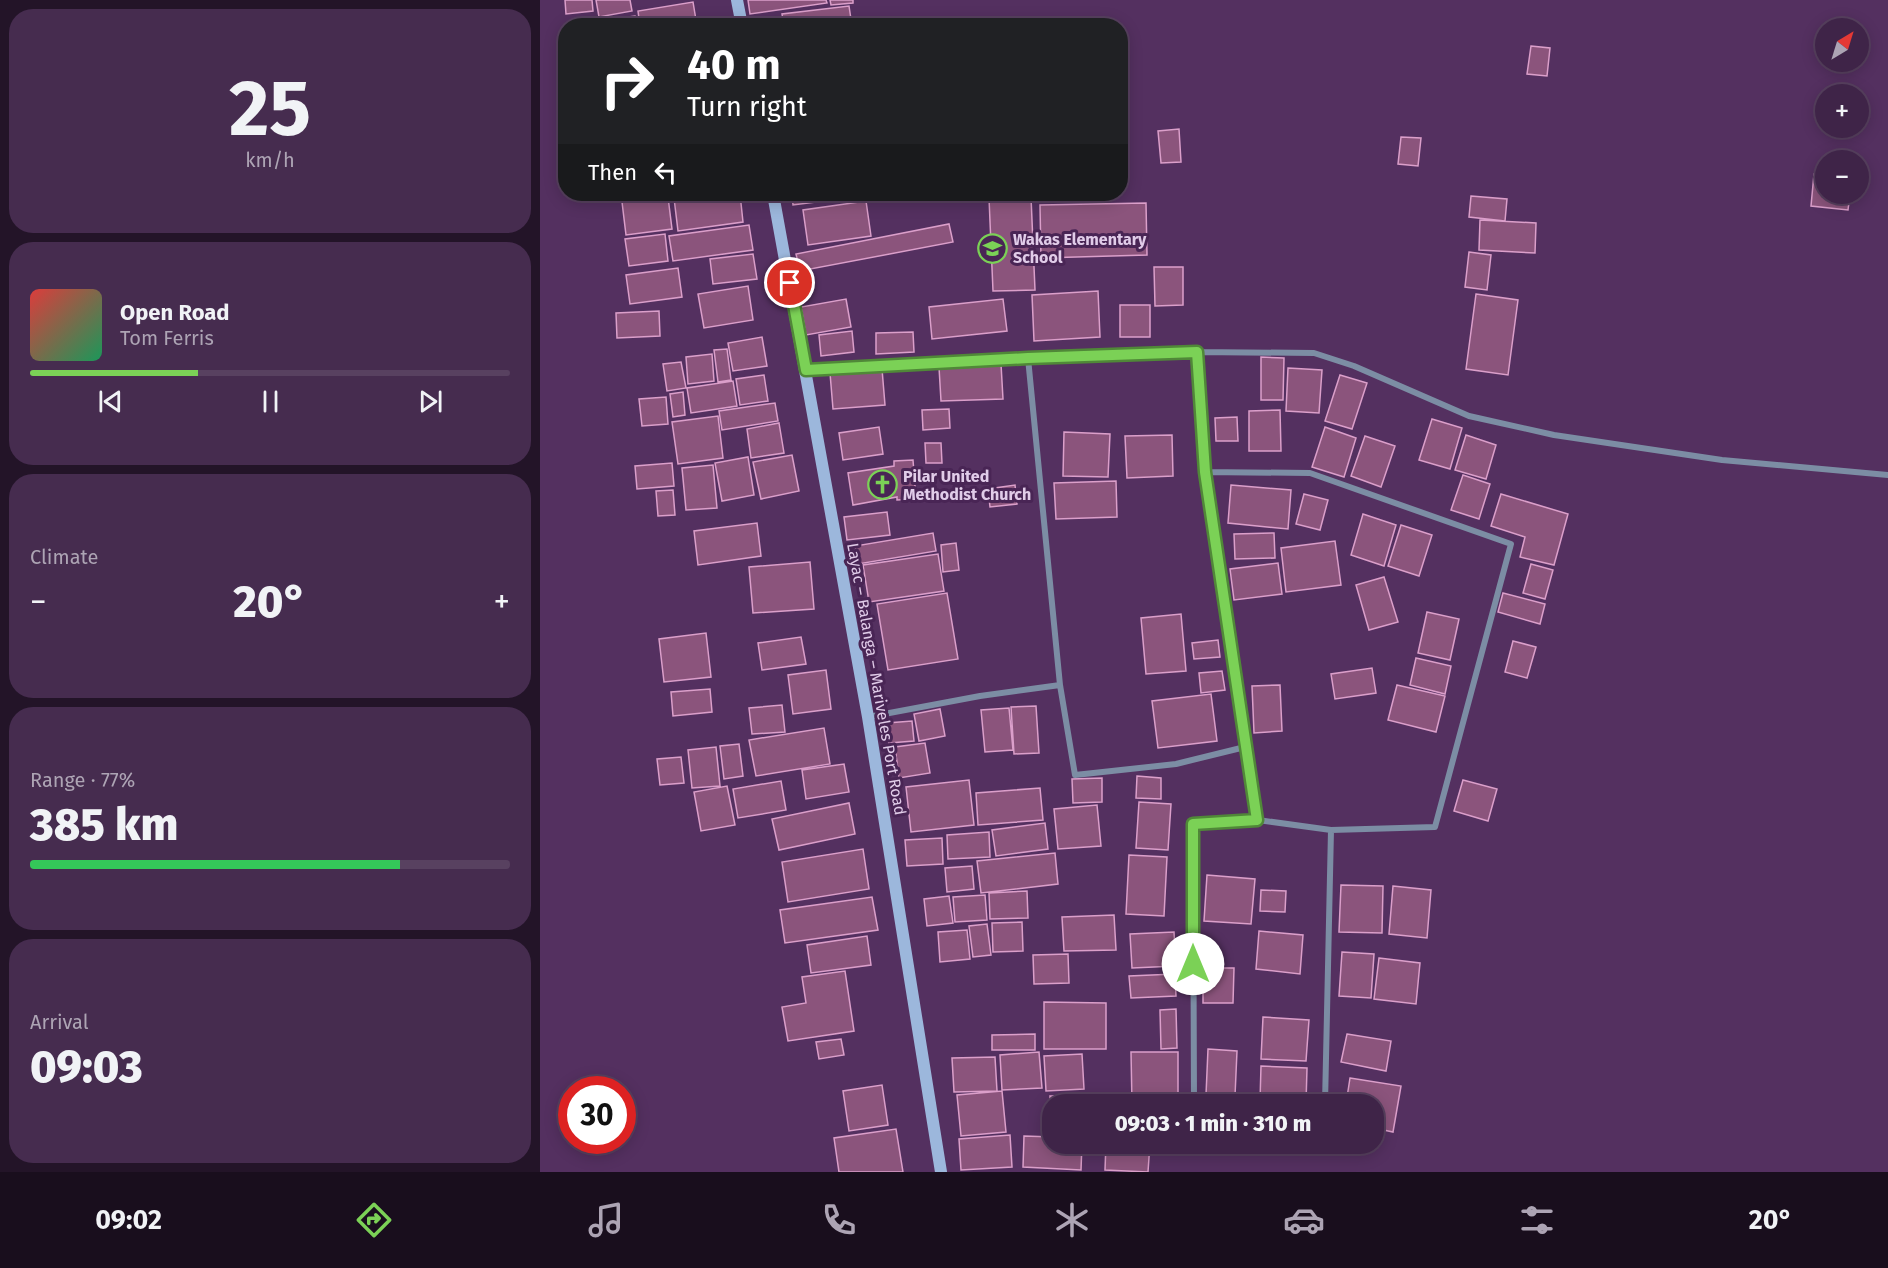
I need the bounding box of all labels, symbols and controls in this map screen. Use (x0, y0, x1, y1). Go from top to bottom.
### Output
north arrow (1815, 18, 1869, 72)
map controls (1815, 18, 1869, 204)
text: 40 m (687, 40, 781, 90)
icon: right (588, 42, 666, 120)
text: 25 (229, 62, 311, 156)
button: + (1815, 84, 1869, 138)
text: Turn right (687, 91, 807, 123)
text: km/h (245, 148, 295, 172)
button: − (1815, 150, 1869, 204)
icon: left (649, 156, 682, 189)
text: Then (588, 159, 637, 186)
place label: Wakas Elementary School (1013, 230, 1147, 267)
school or university icon: Wakas Elementary School (976, 232, 1008, 264)
pin (764, 257, 815, 308)
icon: arrive (773, 266, 806, 299)
text: Open Road (120, 299, 230, 326)
text: Tom Ferris (120, 326, 214, 350)
icon: previous (94, 385, 127, 418)
icon: pause (254, 385, 287, 418)
icon: next (414, 385, 447, 418)
place label: Pilar United Methodist Church (903, 467, 1031, 504)
church icon: Pilar United Methodist Church (866, 469, 898, 501)
street label: Layac – Balanga – Mariveles Port Road (843, 541, 910, 817)
text: Climate (30, 545, 98, 569)
text: 20° (233, 575, 307, 629)
text: − (30, 582, 47, 622)
text: + (494, 582, 510, 622)
text: Range · 77% (30, 768, 135, 792)
text: 385 km (30, 798, 178, 852)
position arrow (1161, 932, 1225, 996)
text: Arrival (30, 1010, 89, 1034)
text: 09:03 (30, 1040, 143, 1094)
speed limit sign: 30 (558, 1076, 636, 1154)
text: 09:03 · 1 min · 310 m (1115, 1110, 1311, 1137)
icon: directions (353, 1199, 395, 1241)
icon: music (585, 1199, 627, 1241)
icon: phone (818, 1199, 860, 1241)
icon: climate (1051, 1199, 1093, 1241)
icon: car (1283, 1199, 1325, 1241)
icon: filters (1516, 1199, 1558, 1241)
text: 09:02 (95, 1204, 162, 1236)
text: 20° (1749, 1204, 1793, 1236)

